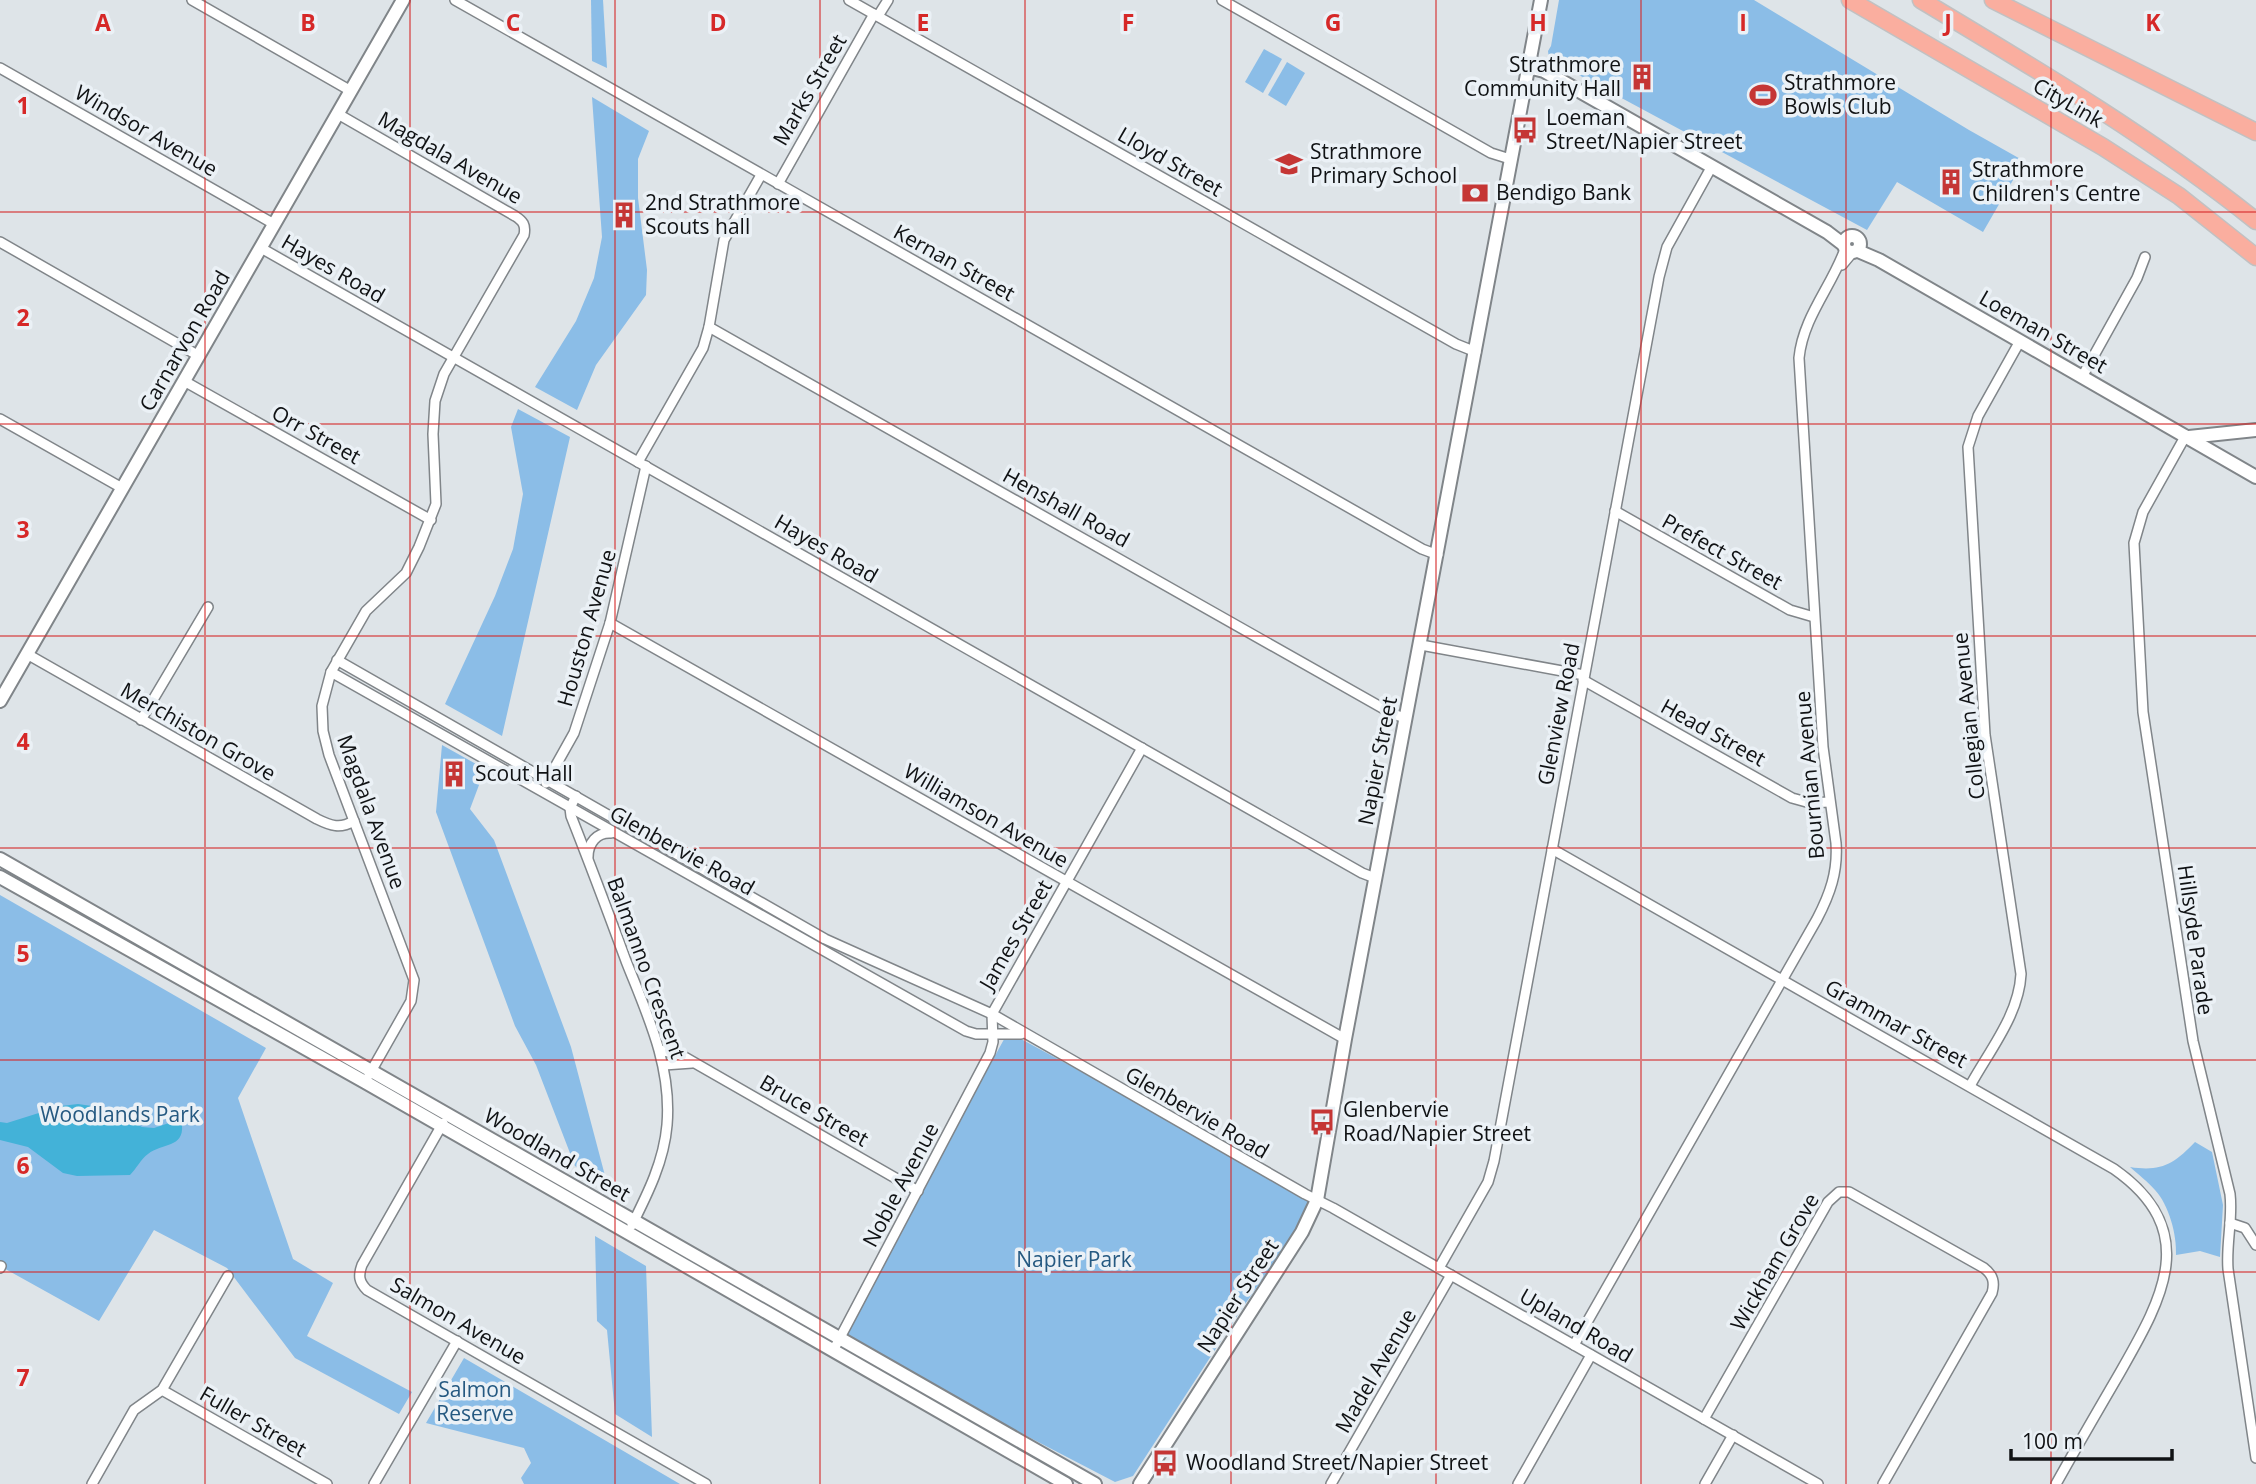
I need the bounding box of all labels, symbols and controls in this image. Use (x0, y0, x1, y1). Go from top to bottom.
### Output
text: A (95, 6, 111, 38)
text: B (300, 6, 316, 38)
text: C (506, 6, 520, 38)
text: D (709, 6, 727, 38)
text: E (917, 6, 929, 38)
text: F (1122, 6, 1134, 38)
text: G (1325, 6, 1341, 38)
text: H (1529, 6, 1547, 38)
text: I (1739, 6, 1747, 38)
text: J (1942, 6, 1952, 38)
text: K (2145, 6, 2161, 38)
street label: Marks Street (766, 29, 852, 150)
place label: Strathmore Community Hall (1464, 50, 1621, 102)
building icon: Strathmore Community Hall (1627, 62, 1657, 92)
place label: Strathmore Bowls Club (1784, 68, 1896, 120)
street label: CityLink (2028, 71, 2109, 133)
street label: Windsor Avenue (70, 78, 223, 182)
sports icon: Strathmore Bowls Club (1748, 80, 1778, 110)
text: 1 (16, 89, 30, 121)
place label: Loeman Street/Napier Street (1546, 103, 1742, 155)
street label: Magdala Avenue (373, 105, 528, 210)
bus stop icon: Loeman Street/Napier Street (1510, 115, 1540, 145)
street label: Lloyd Street (1113, 120, 1228, 202)
place label: Strathmore Primary School (1310, 137, 1457, 189)
school or university icon: Strathmore Primary School (1274, 149, 1304, 179)
place label: Strathmore Children's Centre (1972, 155, 2141, 207)
building icon: Strathmore Children's Centre (1936, 167, 1966, 197)
bank icon: Bendigo Bank (1460, 178, 1490, 208)
place label: Bendigo Bank (1496, 178, 1631, 206)
place label: 2nd Strathmore Scouts hall (645, 188, 800, 240)
building icon: 2nd Strathmore Scouts hall (609, 200, 639, 230)
street label: Kernan Street (889, 217, 1020, 307)
street label: Hayes Road (277, 227, 390, 309)
street label: Carnarvon Road (132, 265, 236, 416)
street label: Loeman Street (1974, 283, 2113, 379)
text: 2 (16, 301, 30, 333)
street label: Orr Street (267, 398, 366, 470)
street label: Henshall Road (998, 461, 1135, 554)
street label: Hayes Road (770, 507, 883, 589)
street label: Prefect Street (1657, 507, 1788, 596)
text: 3 (16, 513, 30, 545)
street label: Houston Avenue (550, 546, 622, 710)
street label: Collegian Avenue (1945, 631, 1991, 801)
street label: Glenview Road (1530, 640, 1586, 787)
street label: Merchiston Grove (116, 675, 281, 787)
street label: Bournian Avenue (1788, 690, 1830, 860)
street label: Head Street (1656, 692, 1771, 772)
street label: Napier Street (1351, 694, 1403, 827)
text: 4 (16, 725, 30, 757)
street label: Magdala Avenue (331, 731, 413, 893)
street label: Williamson Avenue (899, 757, 1074, 874)
building icon: Scout Hall (439, 759, 469, 789)
place label: Scout Hall (475, 759, 573, 787)
street label: Glenbervie Road (605, 799, 760, 902)
street label: Hillsyde Parade (2172, 863, 2220, 1017)
street label: Balmanno Crescent (601, 873, 693, 1062)
street label: James Street (971, 874, 1058, 996)
text: 5 (16, 937, 30, 969)
street label: Grammar Street (1820, 972, 1973, 1074)
street label: Glenbervie Road (1121, 1060, 1274, 1165)
street label: Bruce Street (755, 1068, 874, 1153)
place label: Glenbervie Road/Napier Street (1343, 1095, 1531, 1147)
park label: Woodlands Park (40, 1100, 200, 1128)
street label: Woodland Street (479, 1101, 636, 1207)
bus stop icon: Glenbervie Road/Napier Street (1307, 1107, 1337, 1137)
street label: Noble Avenue (856, 1117, 945, 1252)
text: 6 (16, 1149, 30, 1181)
street label: Wickham Grove (1724, 1188, 1825, 1335)
street label: Napier Street (1190, 1233, 1284, 1358)
park label: Napier Park (1016, 1245, 1132, 1273)
street label: Salmon Avenue (386, 1270, 531, 1370)
street label: Upland Road (1515, 1281, 1638, 1369)
street label: Madel Avenue (1328, 1303, 1422, 1438)
text: 7 (16, 1361, 30, 1393)
park label: Salmon Reserve (436, 1375, 514, 1427)
street label: Fuller Street (195, 1379, 312, 1463)
scale bar (2011, 1418, 2172, 1462)
text: 100 m (2022, 1427, 2083, 1455)
bus stop icon: Woodland Street/Napier Street (1150, 1448, 1180, 1478)
place label: Woodland Street/Napier Street (1186, 1448, 1488, 1476)

